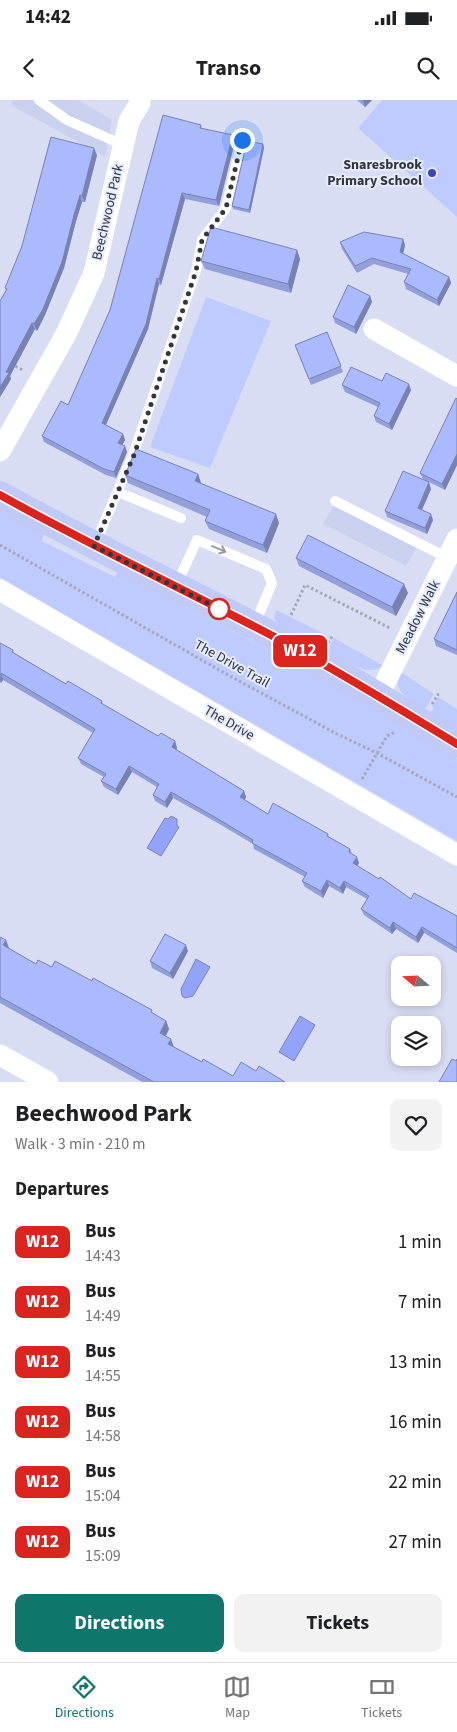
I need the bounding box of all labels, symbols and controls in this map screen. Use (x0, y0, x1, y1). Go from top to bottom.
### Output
text: 14:42 (25, 4, 71, 31)
text: Transo (196, 52, 261, 84)
icon: back (15, 54, 43, 82)
icon: search (414, 54, 442, 82)
your location (230, 128, 255, 153)
place label: Snaresbrook Primary School (327, 155, 422, 191)
street label: Beechwood Park (87, 162, 129, 262)
marker: Snaresbrook Primary School (426, 167, 438, 179)
one-way arrow (211, 544, 226, 554)
street label: Meadow Walk (391, 577, 445, 657)
unlabelled marker (208, 598, 230, 620)
street label: The Drive Trail (191, 635, 274, 693)
line badge: W12 (271, 635, 329, 667)
text: W12 (283, 638, 317, 663)
street label: The Drive (200, 701, 258, 745)
north arrow (391, 956, 441, 1006)
map controls (391, 956, 441, 1066)
button: layers (391, 1016, 441, 1066)
text: Beechwood Park (15, 1096, 192, 1131)
button: heart (390, 1099, 442, 1151)
text: Walk · 3 min · 210 m (15, 1133, 146, 1155)
text: Departures (15, 1176, 109, 1203)
text: Bus (85, 1218, 116, 1245)
text: W12 (26, 1229, 59, 1254)
text: 1 min (398, 1229, 442, 1256)
text: 14:43 (85, 1245, 121, 1267)
text: Bus (85, 1278, 116, 1305)
text: W12 (26, 1289, 59, 1314)
text: 7 min (398, 1289, 442, 1316)
text: 14:49 (85, 1305, 121, 1327)
text: Bus (85, 1338, 116, 1365)
text: W12 (26, 1349, 59, 1374)
text: 13 min (388, 1349, 442, 1376)
text: 14:55 (85, 1365, 121, 1387)
text: Bus (85, 1398, 116, 1425)
text: W12 (26, 1409, 59, 1434)
text: 16 min (388, 1409, 442, 1436)
text: 14:58 (85, 1425, 121, 1447)
text: Bus (85, 1458, 116, 1485)
text: W12 (26, 1469, 59, 1494)
text: 22 min (388, 1469, 442, 1496)
text: 15:04 (85, 1485, 121, 1507)
text: Bus (85, 1518, 116, 1545)
text: W12 (26, 1529, 59, 1554)
text: 27 min (388, 1529, 442, 1556)
text: 15:09 (85, 1545, 121, 1567)
button: Directions (15, 1594, 224, 1652)
button: Tickets (234, 1594, 442, 1652)
tab: Directions (55, 1673, 114, 1723)
tab: Map (223, 1673, 251, 1723)
tab: Tickets (361, 1673, 402, 1723)

